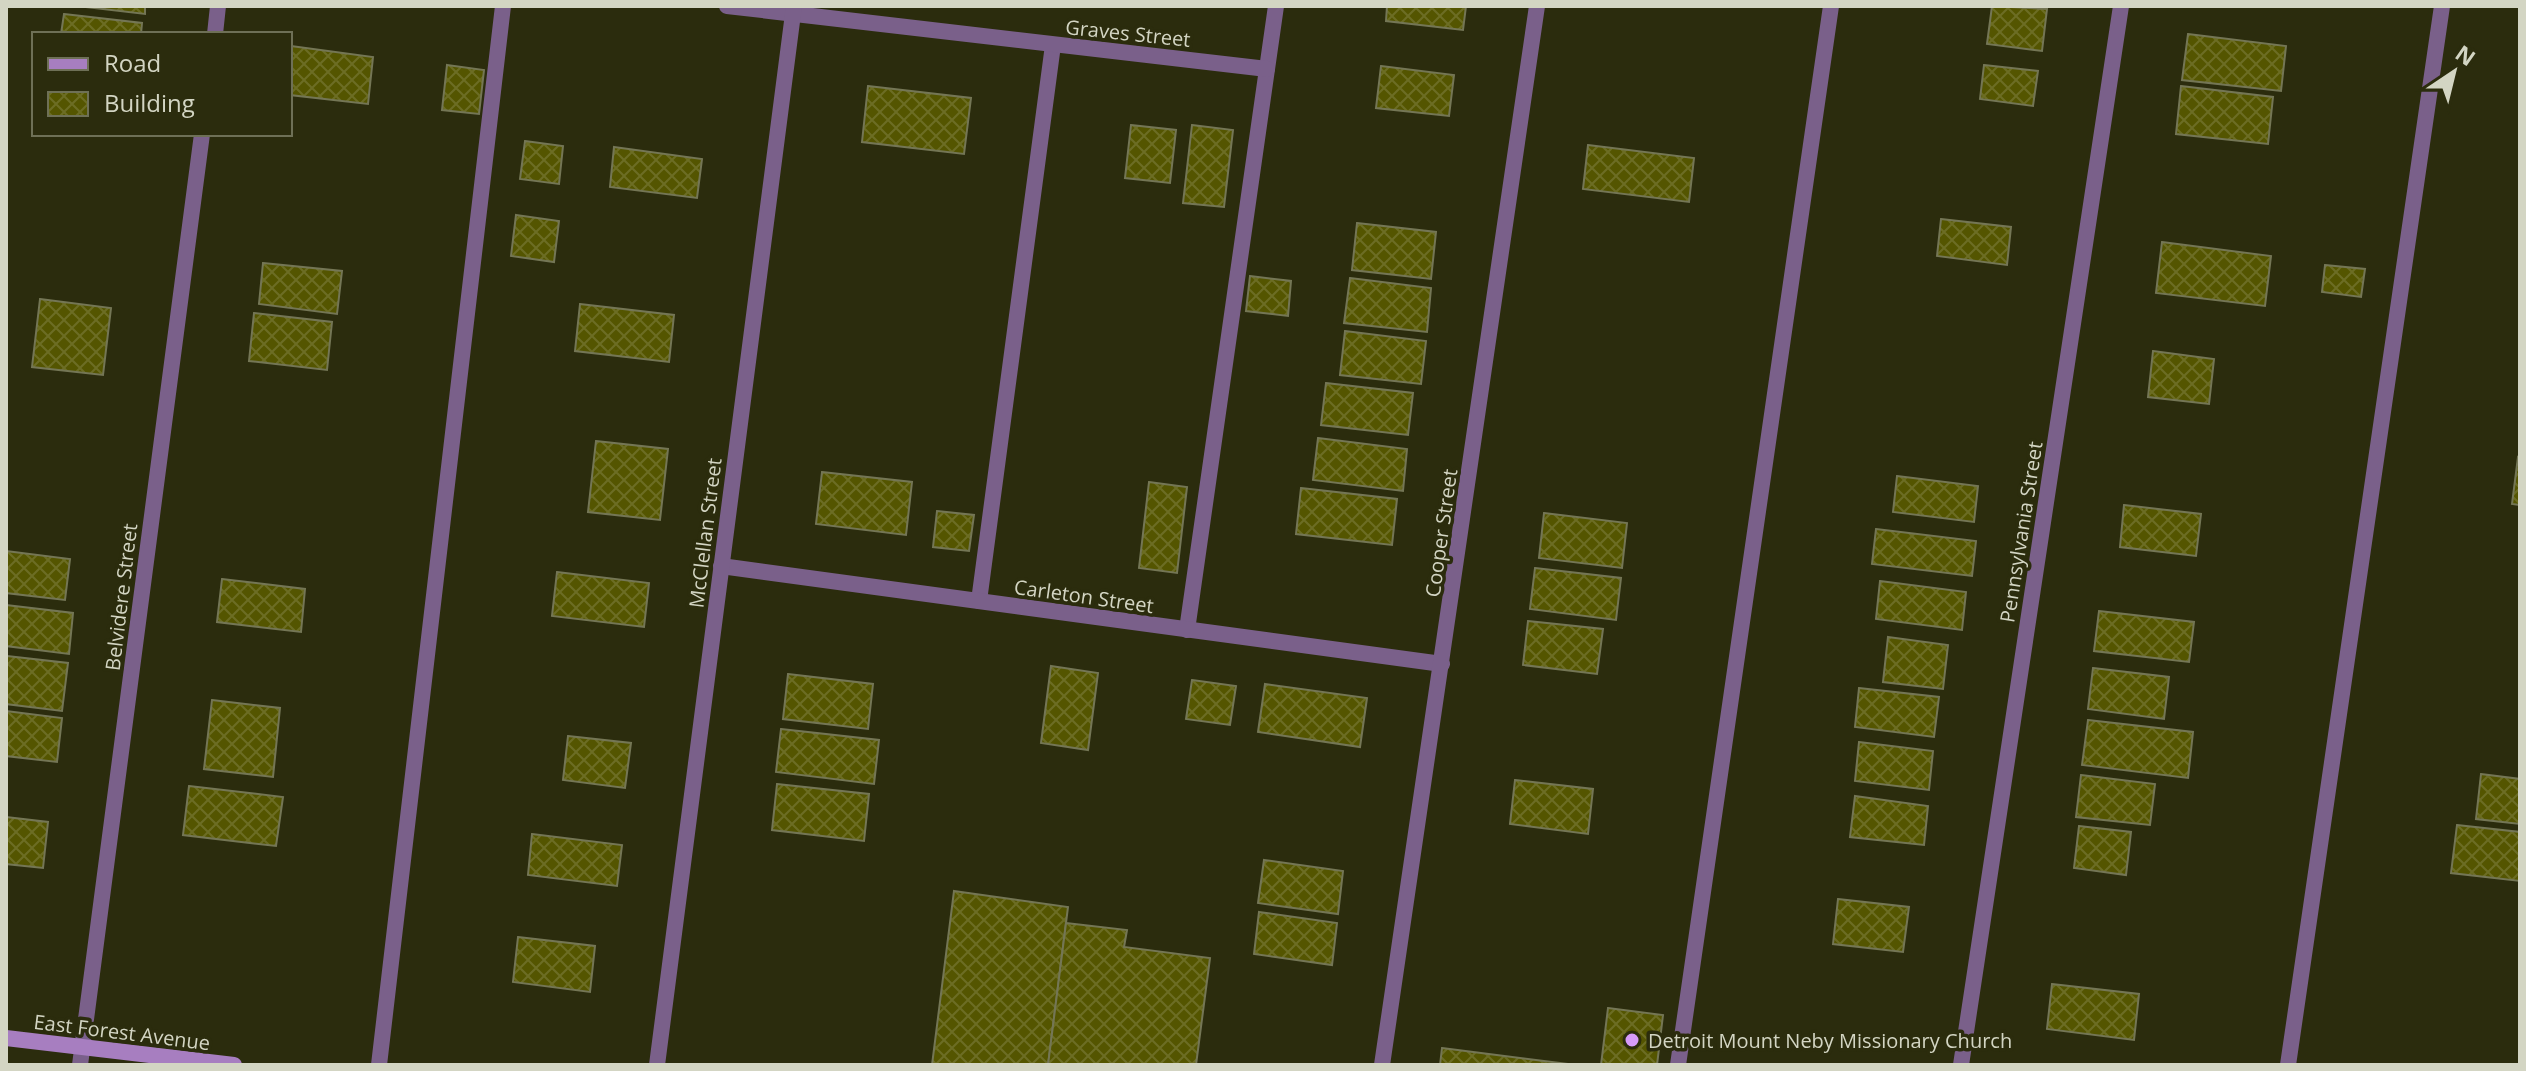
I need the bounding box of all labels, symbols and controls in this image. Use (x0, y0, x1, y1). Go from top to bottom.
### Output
street label: Graves Street (1064, 13, 1192, 53)
legend (32, 32, 292, 136)
north arrow (2414, 32, 2494, 112)
text: N (2450, 37, 2482, 72)
text: Road (104, 46, 161, 79)
text: Building (104, 86, 195, 119)
street label: Pennsylvania Street (1993, 440, 2049, 624)
street label: McClellan Street (682, 456, 728, 610)
street label: Cooper Street (1419, 467, 1463, 599)
street label: Belvidere Street (99, 522, 143, 672)
street label: Carleton Street (1012, 573, 1156, 619)
street label: East Forest Avenue (32, 1008, 212, 1056)
place label: Detroit Mount Neby Missionary Church (1648, 1027, 2012, 1054)
marker: Detroit Mount Neby Missionary Church (1623, 1031, 1641, 1049)

